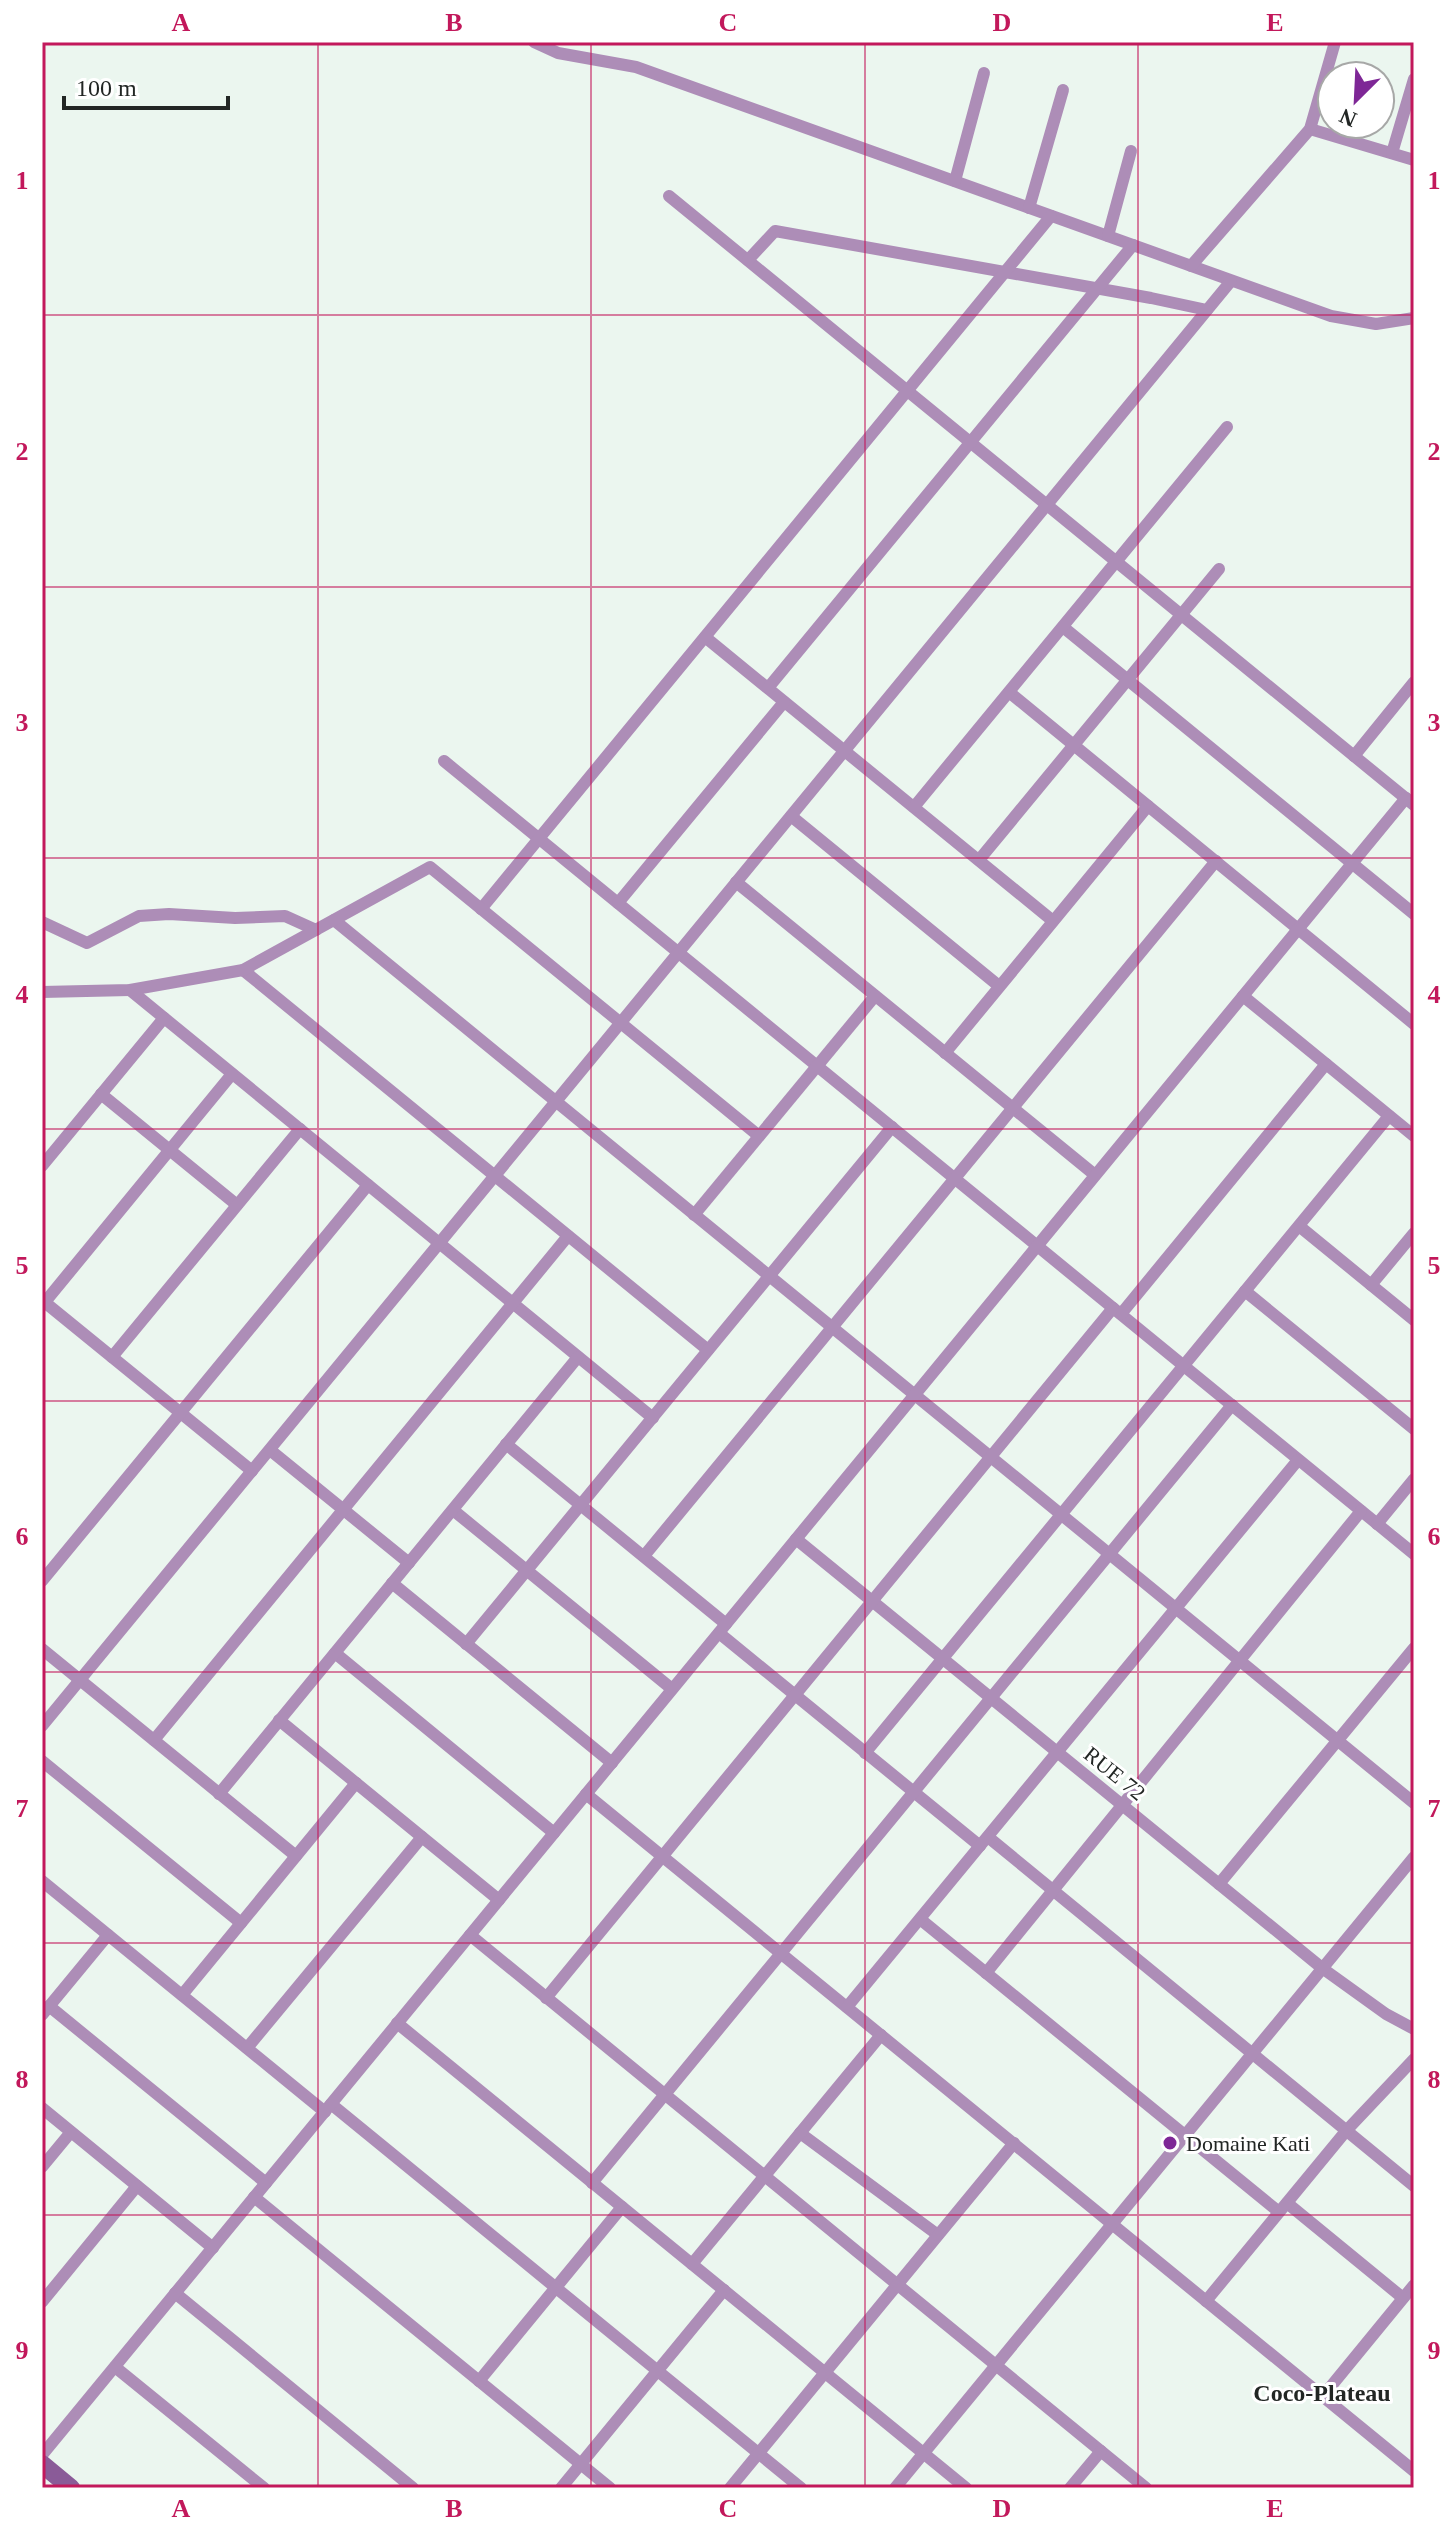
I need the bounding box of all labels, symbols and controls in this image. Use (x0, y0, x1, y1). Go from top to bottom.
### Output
text: A (172, 8, 191, 37)
text: B (445, 8, 463, 37)
text: C (719, 8, 737, 37)
text: D (993, 8, 1011, 37)
text: E (1266, 8, 1284, 37)
scale bar (64, 60, 228, 110)
north arrow (1316, 60, 1396, 140)
text: 100 m (76, 75, 137, 101)
text: N (1336, 103, 1360, 132)
text: 1 (16, 166, 29, 195)
text: 1 (1428, 166, 1441, 195)
text: 2 (16, 437, 29, 466)
text: 2 (1428, 437, 1441, 466)
text: 3 (16, 708, 29, 737)
text: 3 (1428, 708, 1441, 737)
text: 4 (16, 980, 29, 1009)
text: 4 (1428, 980, 1441, 1009)
text: 5 (16, 1251, 29, 1280)
text: 5 (1428, 1251, 1441, 1280)
text: 6 (16, 1522, 29, 1551)
text: 6 (1428, 1522, 1441, 1551)
street label: RUE 72 (1079, 1741, 1150, 1806)
text: 7 (16, 1794, 29, 1823)
text: 7 (1428, 1794, 1441, 1823)
text: 8 (16, 2065, 29, 2094)
text: 8 (1428, 2065, 1441, 2094)
place label: Domaine Kati (1186, 2131, 1310, 2156)
marker: Domaine Kati (1161, 2134, 1179, 2152)
text: 9 (16, 2336, 29, 2365)
text: 9 (1428, 2336, 1441, 2365)
district label: Coco-Plateau (1253, 2380, 1391, 2406)
text: A (172, 2494, 191, 2523)
text: B (445, 2494, 463, 2523)
text: C (719, 2494, 737, 2523)
text: D (993, 2494, 1011, 2523)
text: E (1266, 2494, 1284, 2523)

